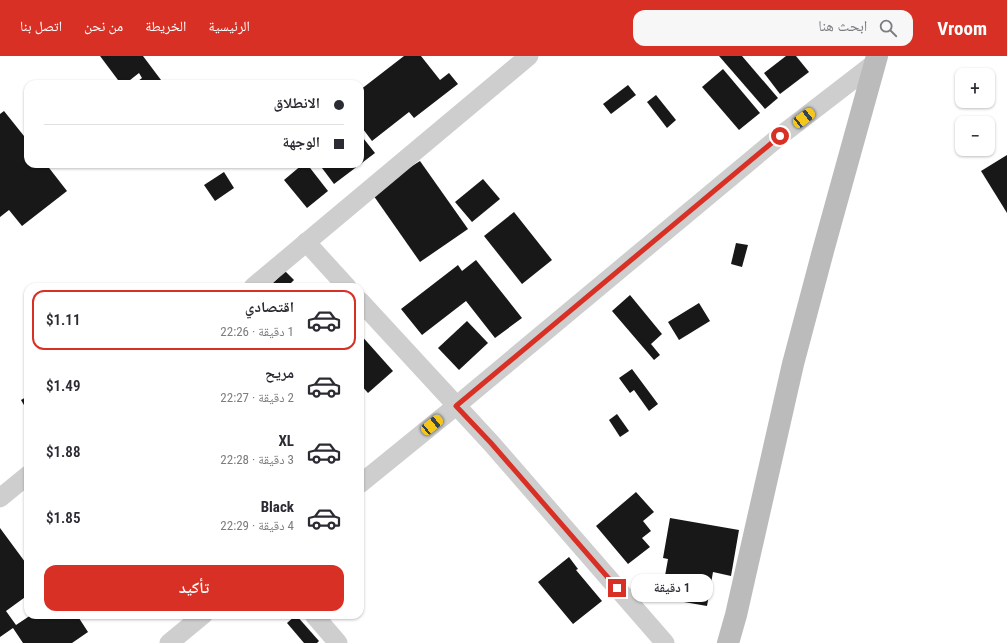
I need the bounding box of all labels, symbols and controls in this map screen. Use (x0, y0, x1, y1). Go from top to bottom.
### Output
search box (633, 10, 913, 46)
text: ابحث هنا (818, 17, 867, 35)
icon: search (877, 17, 899, 39)
text: Vroom (937, 17, 987, 40)
text: اتصل بنا (20, 18, 62, 34)
text: من نحن (84, 18, 123, 34)
text: الخريطة (145, 18, 186, 34)
text: الرئيسية (208, 18, 250, 34)
map controls (955, 68, 995, 156)
button: + (955, 68, 995, 108)
text: الانطلاق (274, 94, 320, 112)
car (791, 106, 817, 130)
button: − (955, 116, 995, 156)
route start (771, 127, 789, 145)
text: الوجهة (282, 133, 320, 151)
text: اقتصادي (245, 298, 294, 316)
icon: car (306, 302, 342, 338)
text: $1.11 (46, 311, 80, 329)
text: 1 دقيقة · 22:26 (220, 324, 294, 339)
text: مريح (265, 364, 294, 382)
icon: car (306, 368, 342, 404)
text: $1.49 (46, 377, 80, 395)
text: 2 دقيقة · 22:27 (220, 390, 294, 405)
car (419, 413, 445, 437)
text: XL (278, 432, 294, 450)
icon: car (306, 434, 342, 470)
text: $1.88 (46, 443, 80, 461)
text: 3 دقيقة · 22:28 (220, 452, 294, 467)
text: Black (261, 498, 294, 516)
icon: car (306, 500, 342, 536)
text: $1.85 (46, 509, 80, 527)
text: 4 دقيقة · 22:29 (220, 518, 294, 533)
button: تأكيد (44, 565, 344, 611)
callout: 1 دقيقة (631, 574, 713, 602)
route end (608, 579, 626, 597)
text: 1 دقيقة (654, 580, 690, 595)

